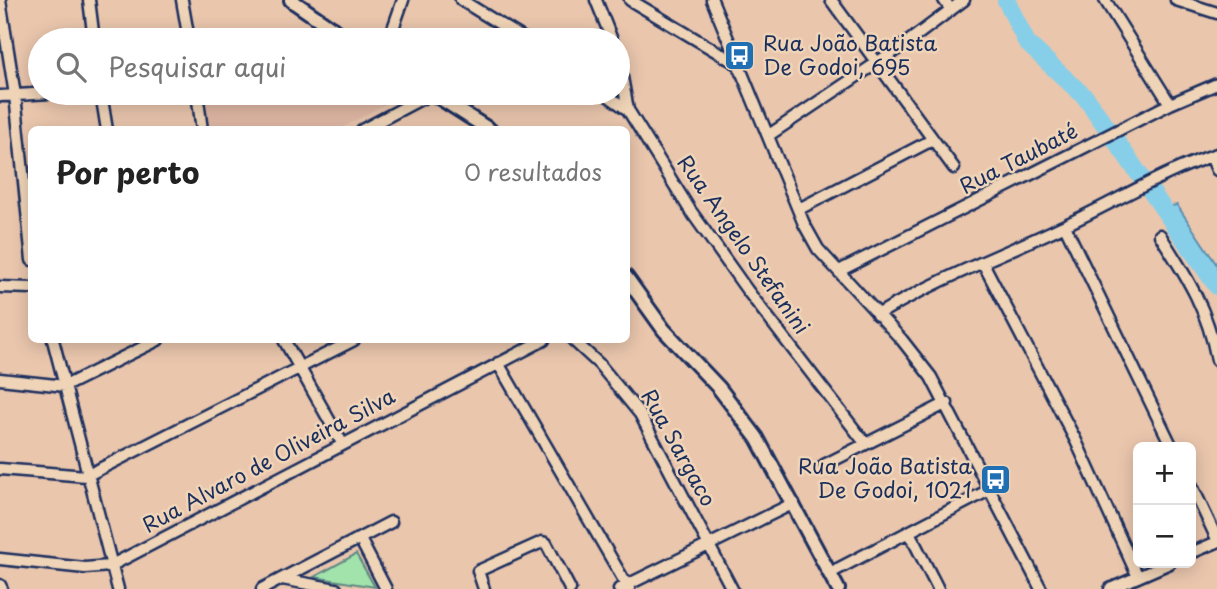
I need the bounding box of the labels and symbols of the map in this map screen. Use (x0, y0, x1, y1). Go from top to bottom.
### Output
place label: Rua João Batista De Godoi, 695 (763, 26, 937, 82)
bus stop icon: Rua João Batista De Godoi, 695 (723, 39, 757, 73)
street label: Rua Taubaté (954, 114, 1083, 201)
street label: Rua Angelo Stefanini (671, 148, 819, 340)
street label: Rua Alvaro de Oliveira Silva (136, 379, 400, 540)
street label: Rua Sargaco (634, 383, 725, 512)
place label: Rua João Batista De Godoi, 1021 (798, 449, 972, 505)
bus stop icon: Rua João Batista De Godoi, 1021 (978, 462, 1012, 496)

